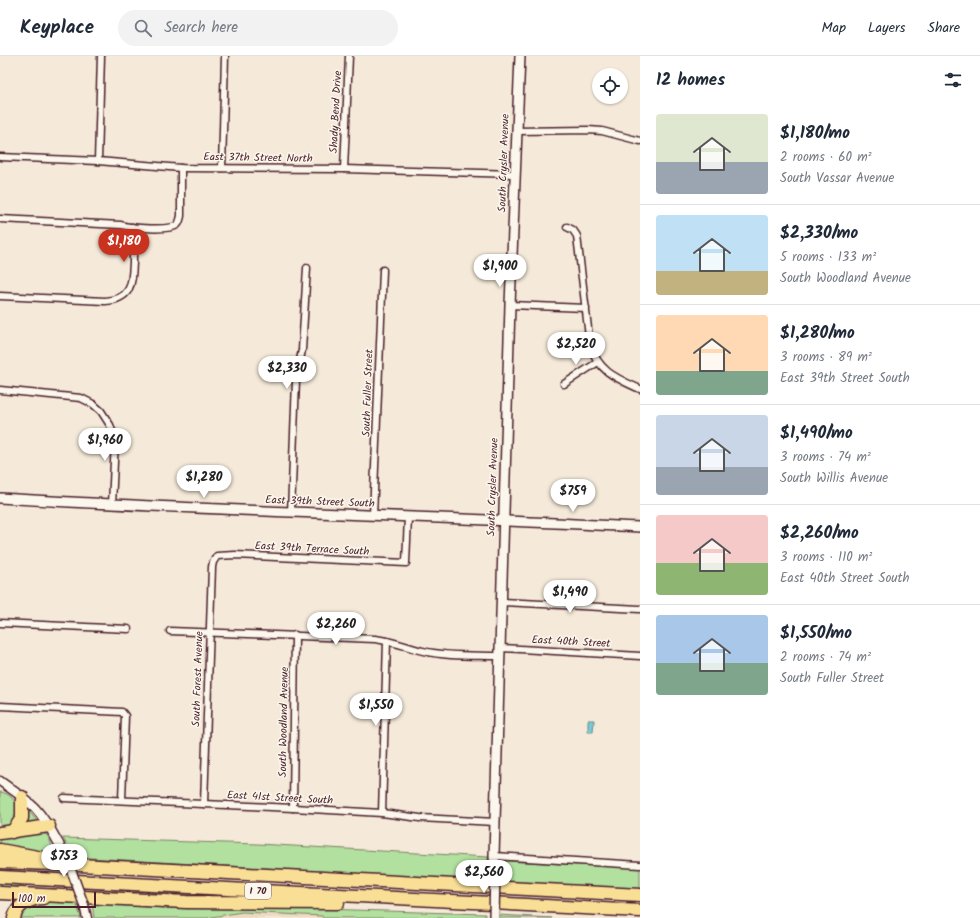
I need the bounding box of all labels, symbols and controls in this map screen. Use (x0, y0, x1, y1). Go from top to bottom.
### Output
search box (118, 10, 398, 46)
text: Keyplace (20, 13, 94, 43)
text: Search here (164, 16, 238, 40)
icon: search (132, 17, 154, 39)
text: Map (822, 17, 846, 39)
text: Layers (868, 17, 906, 39)
text: Share (928, 17, 960, 39)
text: 12 homes (656, 67, 725, 94)
map controls (592, 68, 628, 104)
button: locate (592, 68, 628, 104)
icon: filters (942, 69, 964, 91)
street label: Shady Bend Drive (325, 70, 347, 154)
street label: South Crysler Avenue (493, 113, 515, 213)
text: $1,180/mo (780, 120, 850, 147)
icon: home (688, 130, 736, 178)
text: 2 rooms · 60 m² (780, 147, 872, 168)
street label: East 37th Street North (203, 148, 313, 168)
text: South Vassar Avenue (780, 168, 894, 189)
text: $2,330/mo (780, 220, 858, 247)
pin: $1,180 (91, 229, 157, 263)
text: $1,180 (107, 231, 141, 252)
icon: home (688, 231, 736, 279)
text: 5 rooms · 133 m² (780, 247, 876, 268)
pin: $1,900 (467, 254, 533, 288)
text: $1,900 (483, 256, 517, 277)
text: South Woodland Avenue (780, 268, 911, 289)
text: $1,280/mo (780, 320, 855, 347)
icon: home (688, 331, 736, 379)
pin: $2,520 (543, 332, 609, 366)
text: $2,520 (556, 334, 596, 355)
text: 3 rooms · 89 m² (780, 347, 872, 368)
street label: South Fuller Street (357, 348, 379, 437)
pin: $2,330 (254, 356, 320, 390)
text: $2,330 (267, 358, 307, 379)
text: East 39th Street South (780, 368, 910, 389)
text: $1,490/mo (780, 420, 853, 447)
pin: $1,960 (72, 428, 138, 462)
text: $1,960 (87, 430, 123, 451)
icon: home (688, 431, 736, 479)
street label: South Crysler Avenue (482, 437, 504, 537)
text: 3 rooms · 74 m² (780, 447, 871, 468)
pin: $1,280 (171, 465, 237, 499)
text: $1,280 (186, 467, 222, 488)
text: South Willis Avenue (780, 468, 888, 489)
pin: $759 (549, 479, 597, 513)
text: $759 (560, 481, 587, 502)
street label: East 39th Street South (265, 491, 375, 513)
text: $2,260/mo (780, 520, 859, 547)
icon: home (688, 531, 736, 579)
street label: East 39th Terrace South (254, 537, 370, 561)
text: 3 rooms · 110 m² (780, 547, 872, 568)
text: East 40th Street South (780, 568, 910, 589)
pin: $1,490 (537, 580, 603, 614)
text: $1,490 (552, 582, 588, 603)
pin: $2,260 (303, 612, 369, 646)
text: $2,260 (316, 614, 356, 635)
text: $1,550/mo (780, 620, 852, 647)
street label: South Forest Avenue (187, 631, 209, 727)
street label: East 40th Street (531, 631, 612, 653)
icon: home (688, 631, 736, 679)
text: 2 rooms · 74 m² (780, 647, 871, 668)
street label: South Woodland Avenue (274, 666, 294, 778)
text: South Fuller Street (780, 668, 884, 689)
pin: $1,550 (343, 693, 409, 727)
text: $1,550 (359, 695, 393, 716)
street label: East 41st Street South (226, 786, 334, 810)
pin: $753 (40, 844, 88, 878)
text: $753 (50, 846, 78, 867)
pin: $2,560 (451, 860, 517, 894)
text: $2,560 (465, 862, 503, 883)
road number: I 70 (245, 883, 271, 899)
scale bar (12, 890, 96, 909)
text: 100 m (18, 890, 46, 908)

